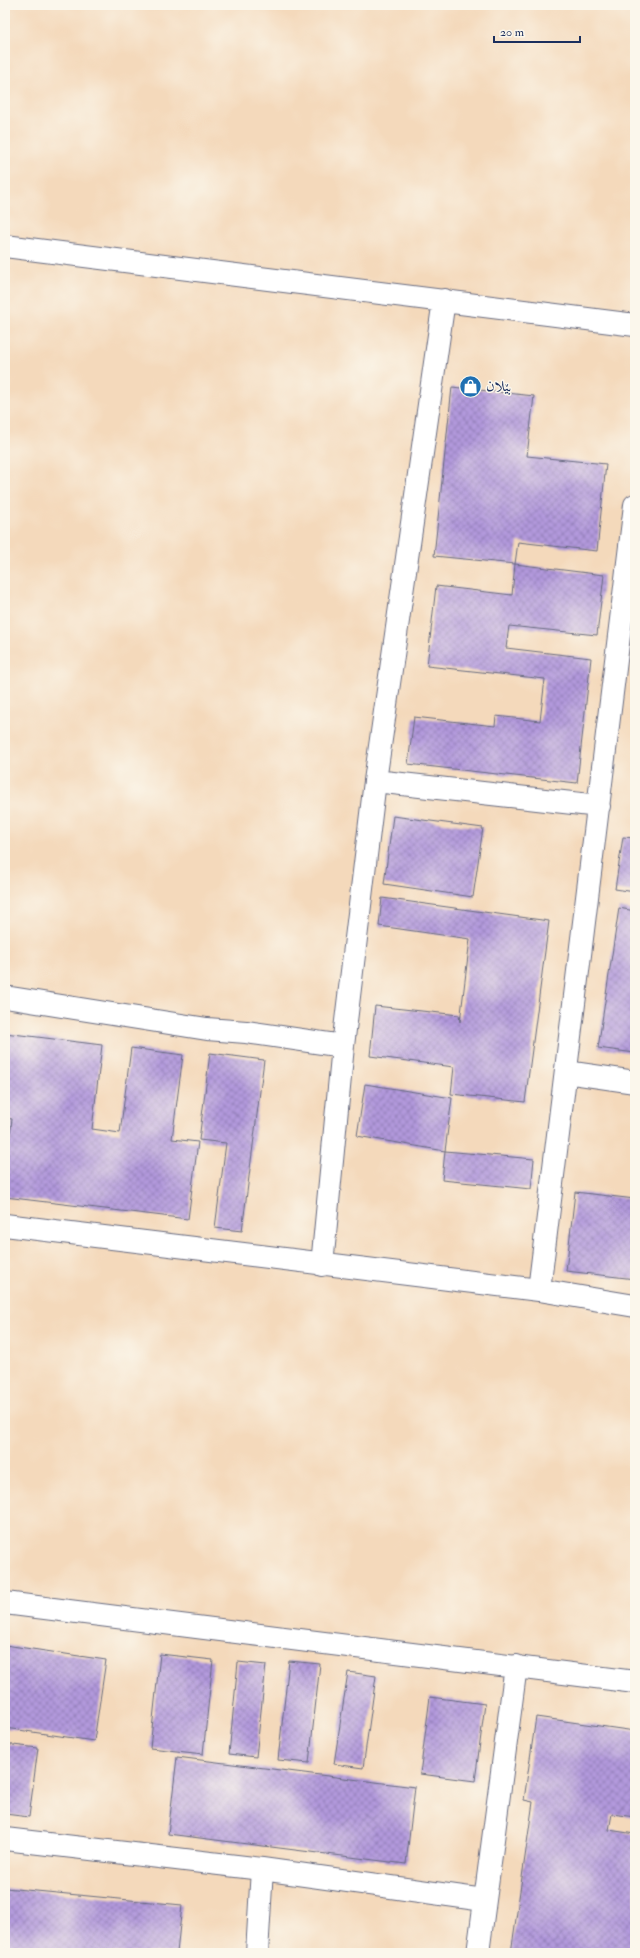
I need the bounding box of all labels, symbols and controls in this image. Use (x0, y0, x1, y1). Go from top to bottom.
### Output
scale bar (494, 18, 580, 44)
text: 20 m (500, 25, 525, 40)
shop icon: بێلان (457, 373, 483, 399)
place label: بێلان (486, 377, 511, 396)

